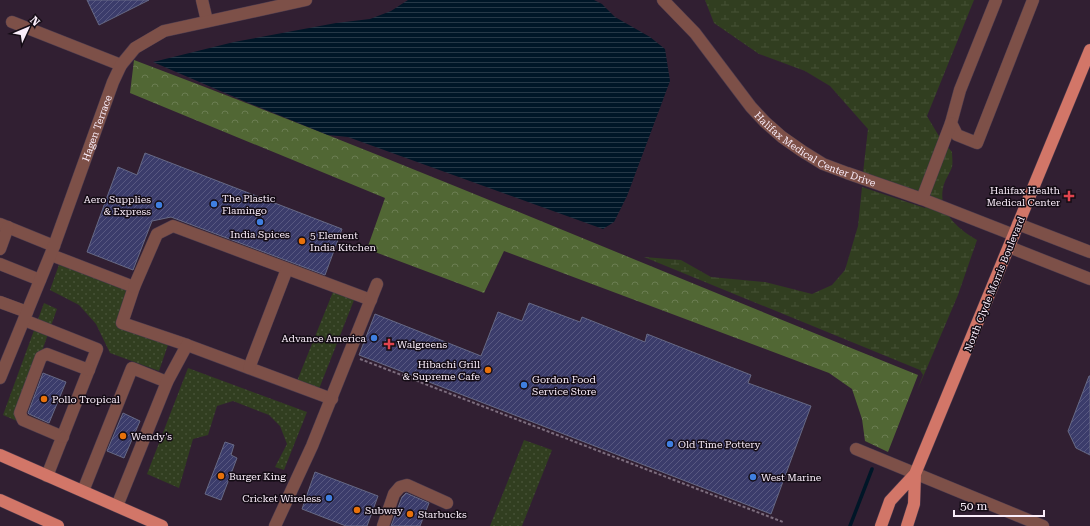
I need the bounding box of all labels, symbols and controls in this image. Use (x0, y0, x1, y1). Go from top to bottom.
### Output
north arrow (8, 8, 48, 48)
text: N (27, 14, 43, 29)
street label: Hagen Terrace (80, 93, 114, 163)
street label: Halifax Medical Center Drive (752, 110, 878, 189)
place label: Halifax Health Medical Center (986, 185, 1061, 208)
marker: Halifax Health Medical Center (1063, 190, 1075, 202)
place label: The Plastic Flamingo (222, 193, 276, 216)
place label: Aero Supplies & Express (84, 194, 151, 217)
marker: The Plastic Flamingo (209, 199, 219, 209)
marker: Aero Supplies & Express (154, 200, 164, 210)
street label: North Clyde Morris Boulevard (962, 214, 1027, 353)
marker: India Spices (255, 217, 265, 227)
place label: India Spices (230, 229, 290, 240)
place label: 5 Element India Kitchen (310, 230, 376, 253)
marker: 5 Element India Kitchen (297, 236, 307, 246)
place label: Advance America (282, 333, 367, 344)
marker: Advance America (369, 333, 379, 343)
marker: Walgreens (384, 339, 394, 349)
place label: Walgreens (397, 339, 447, 350)
place label: Hibachi Grill & Supreme Cafe (402, 359, 480, 382)
marker: Hibachi Grill & Supreme Cafe (483, 365, 493, 375)
place label: Gordon Food Service Store (532, 374, 597, 397)
marker: Gordon Food Service Store (519, 380, 529, 390)
marker: Pollo Tropical (39, 394, 49, 404)
place label: Pollo Tropical (52, 394, 120, 405)
marker: Wendy's (118, 431, 128, 441)
place label: Wendy's (131, 431, 172, 442)
marker: Old Time Pottery (665, 439, 675, 449)
place label: Old Time Pottery (678, 439, 761, 450)
marker: Burger King (216, 471, 226, 481)
place label: Burger King (229, 471, 286, 482)
marker: West Marine (748, 472, 758, 482)
place label: West Marine (761, 472, 822, 483)
scale bar (954, 492, 1044, 518)
place label: Cricket Wireless (242, 493, 321, 504)
marker: Cricket Wireless (324, 493, 334, 503)
text: 50 m (960, 499, 987, 513)
marker: Subway (352, 505, 362, 515)
place label: Subway (365, 505, 403, 516)
marker: Starbucks (405, 509, 415, 519)
place label: Starbucks (418, 509, 467, 520)

